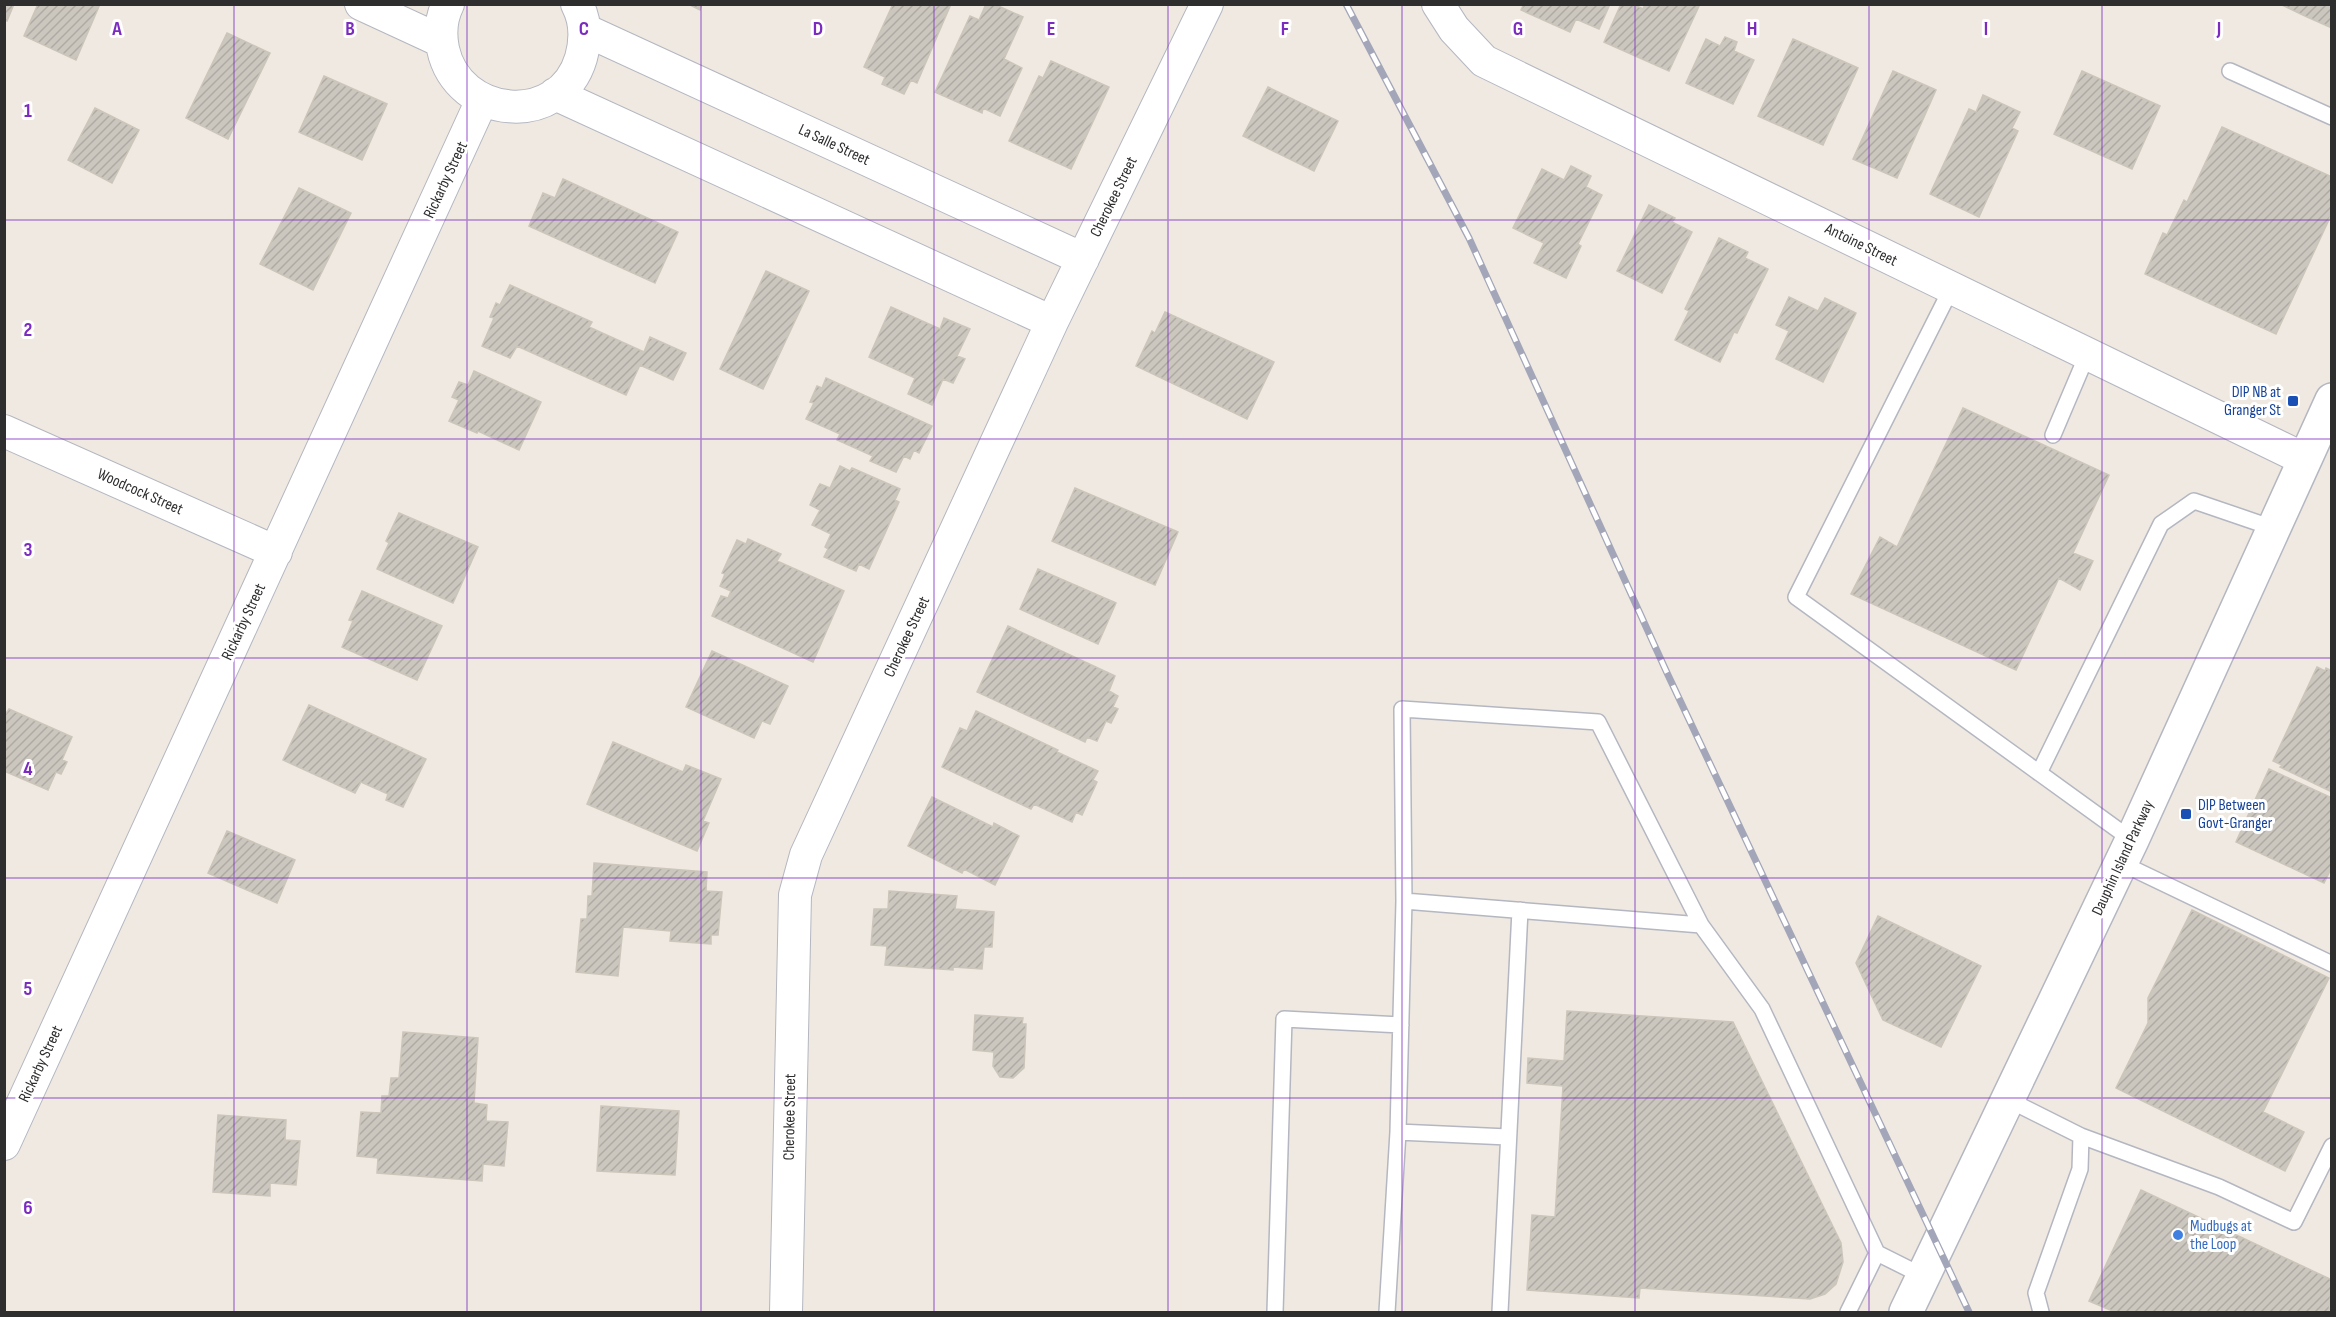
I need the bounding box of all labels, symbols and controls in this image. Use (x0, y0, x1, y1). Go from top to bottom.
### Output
text: A (111, 17, 122, 41)
text: B (345, 17, 355, 41)
text: C (579, 17, 589, 41)
text: D (813, 17, 823, 41)
text: E (1047, 17, 1055, 41)
text: F (1281, 17, 1289, 41)
text: G (1513, 17, 1523, 41)
text: H (1747, 17, 1757, 41)
text: I (1984, 17, 1988, 41)
text: J (2216, 17, 2221, 41)
text: 1 (24, 99, 32, 123)
street label: La Salle Street (795, 120, 873, 170)
street label: Rickarby Street (420, 138, 472, 221)
street label: Cherokee Street (1086, 154, 1142, 240)
street label: Antoine Street (1821, 219, 1900, 271)
text: 2 (24, 318, 32, 342)
place label: DIP NB at Granger St (2224, 383, 2281, 420)
marker: DIP NB at Granger St (2286, 394, 2300, 408)
street label: Woodcock Street (94, 465, 186, 519)
text: 3 (24, 538, 33, 562)
street label: Rickarby Street (218, 580, 270, 663)
street label: Cherokee Street (880, 593, 934, 680)
text: 4 (23, 757, 33, 781)
place label: DIP Between Govt-Granger (2198, 796, 2273, 833)
street label: Dauphin Island Parkway (2088, 797, 2158, 919)
marker: DIP Between Govt-Granger (2179, 807, 2193, 821)
text: 5 (24, 977, 33, 1001)
street label: Rickarby Street (15, 1022, 67, 1105)
street label: Cherokee Street (780, 1073, 800, 1161)
text: 6 (23, 1196, 33, 1220)
place label: Mudbugs at the Loop (2190, 1217, 2252, 1254)
marker: Mudbugs at the Loop (2171, 1228, 2185, 1242)

